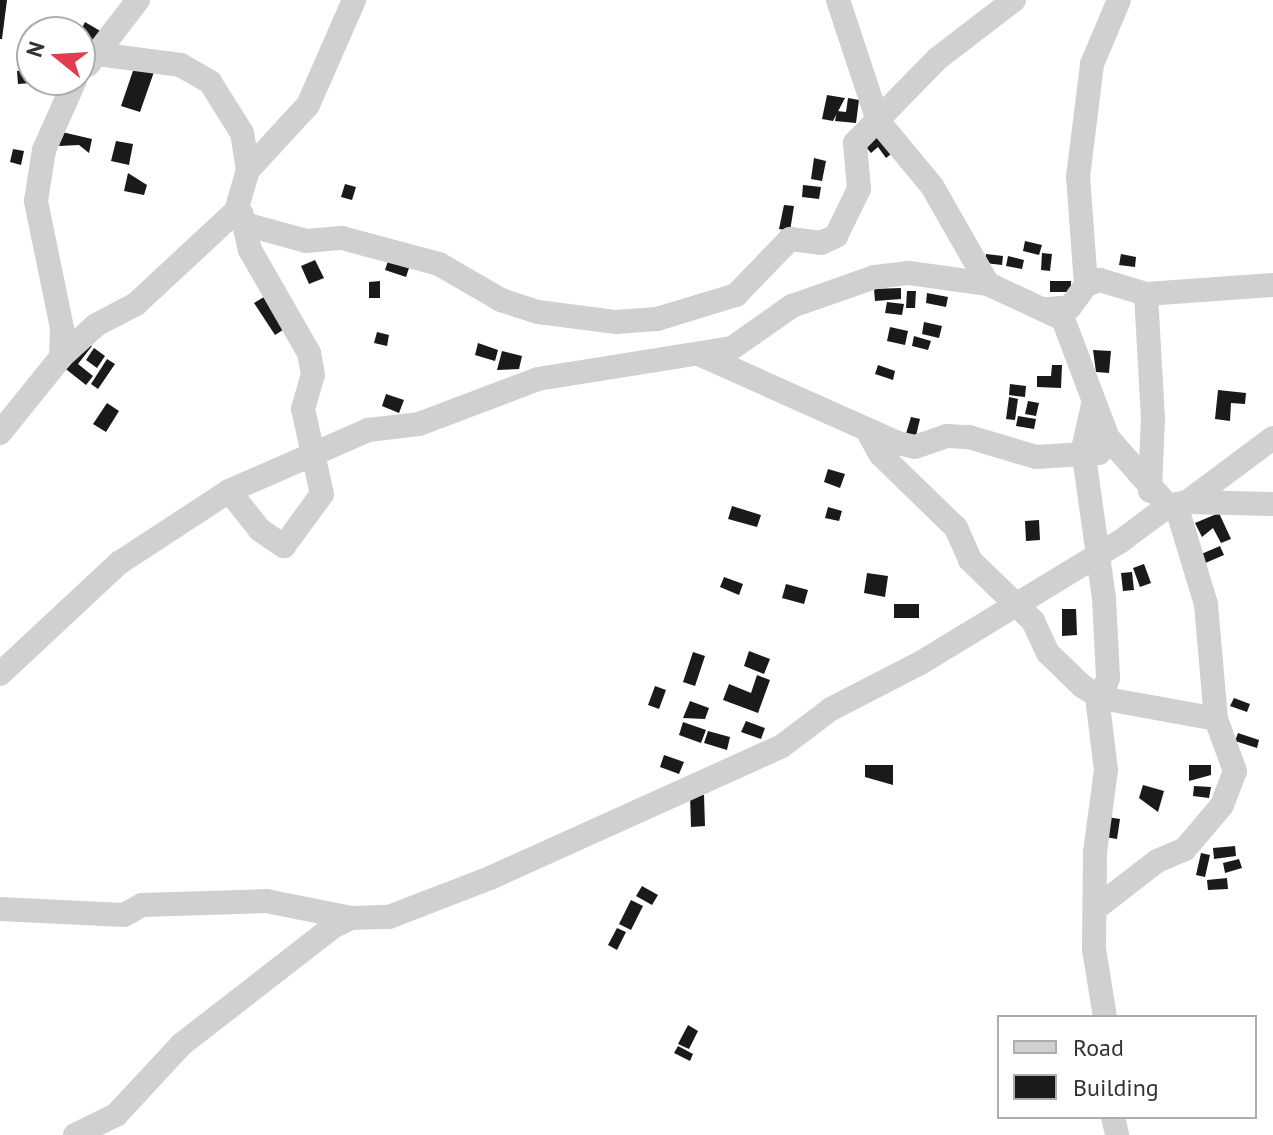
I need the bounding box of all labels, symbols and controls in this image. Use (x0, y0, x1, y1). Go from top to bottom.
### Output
north arrow (16, 16, 96, 96)
text: N (20, 38, 51, 60)
legend (997, 1015, 1257, 1119)
text: Road (1073, 1032, 1124, 1063)
text: Building (1073, 1072, 1159, 1103)

